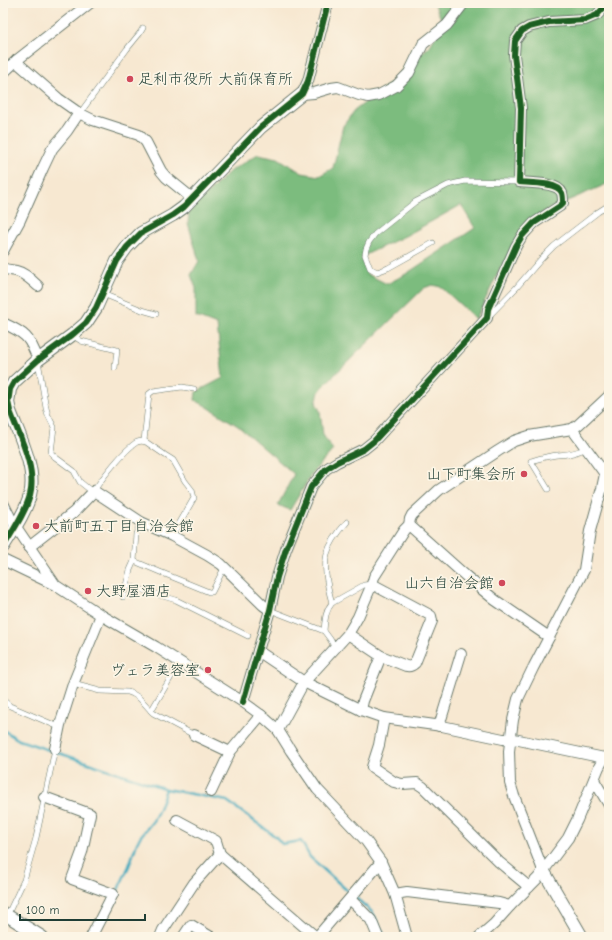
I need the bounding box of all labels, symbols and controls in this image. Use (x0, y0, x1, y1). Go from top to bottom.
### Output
place label: 足利市役所 大前保育所 (138, 70, 293, 88)
marker: 足利市役所 大前保育所 (125, 74, 135, 84)
place label: 山下町集会所 (426, 465, 516, 483)
marker: 山下町集会所 (519, 469, 529, 479)
place label: 大前町五丁目自治会館 (44, 517, 194, 535)
marker: 大前町五丁目自治会館 (31, 521, 41, 531)
place label: 山六自治会館 (404, 574, 494, 592)
marker: 山六自治会館 (497, 578, 507, 588)
place label: 大野屋酒店 (96, 582, 171, 600)
marker: 大野屋酒店 (83, 586, 93, 596)
place label: ヴェラ美容室 (110, 661, 200, 679)
marker: ヴェラ美容室 (203, 665, 213, 675)
scale bar (20, 896, 145, 922)
text: 100 m (26, 903, 59, 917)

